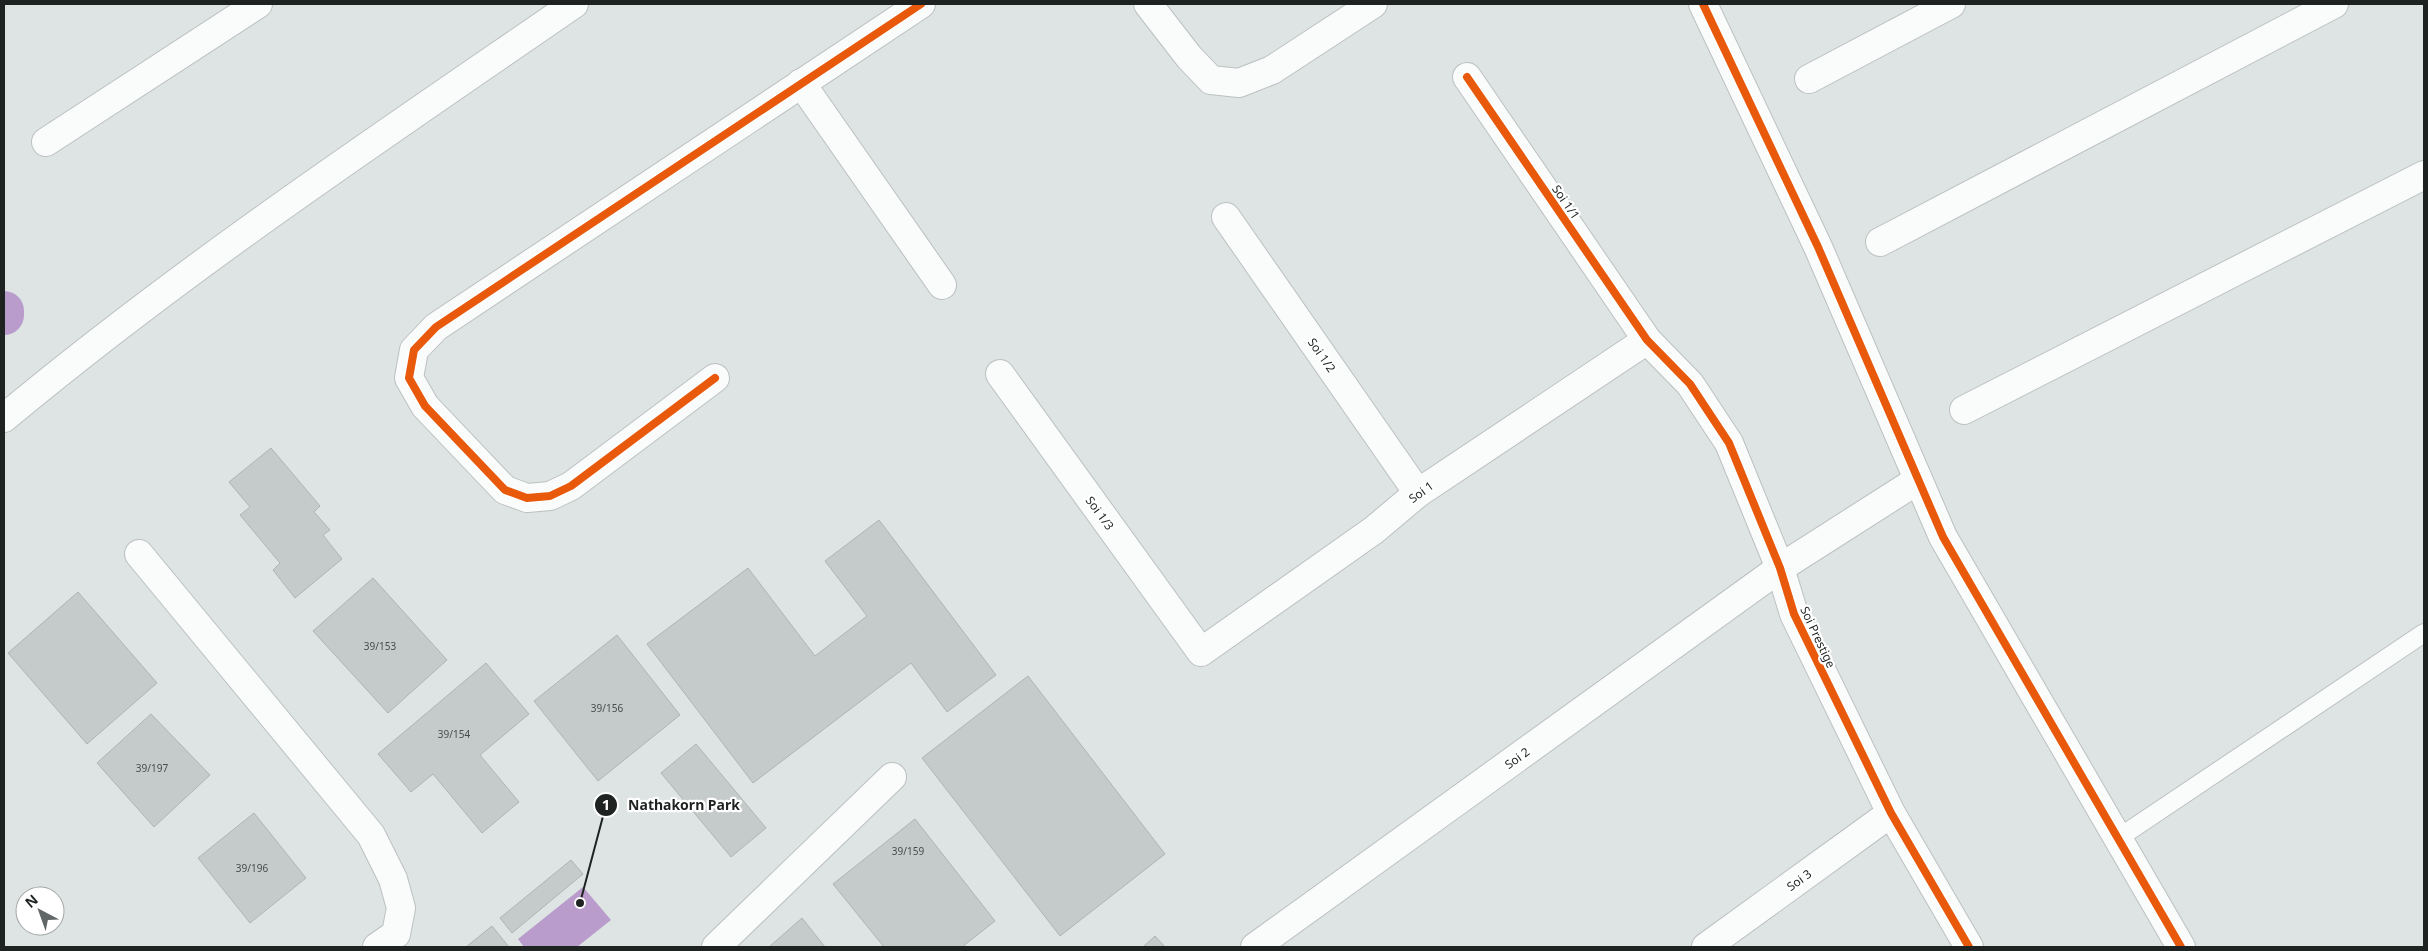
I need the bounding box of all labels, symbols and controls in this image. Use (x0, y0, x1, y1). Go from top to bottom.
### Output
street label: Soi 1/1 (1548, 181, 1584, 223)
street label: Soi 1/2 (1304, 334, 1340, 376)
street label: Soi 1 (1405, 477, 1437, 507)
street label: Soi 1/3 (1082, 493, 1118, 534)
street label: Soi Prestige (1796, 603, 1840, 671)
house number: 39/153 (364, 639, 396, 653)
house number: 39/156 (591, 701, 623, 715)
house number: 39/154 (438, 727, 470, 741)
street label: Soi 2 (1501, 743, 1533, 773)
house number: 39/197 (136, 761, 168, 775)
callout: Nathakorn Park (593, 791, 750, 820)
text: 1 (602, 794, 610, 814)
text: Nathakorn Park (628, 795, 740, 814)
house number: 39/159 (892, 844, 924, 858)
house number: 39/196 (236, 861, 268, 875)
street label: Soi 3 (1783, 865, 1815, 895)
north arrow (15, 886, 65, 936)
text: N (21, 890, 42, 912)

